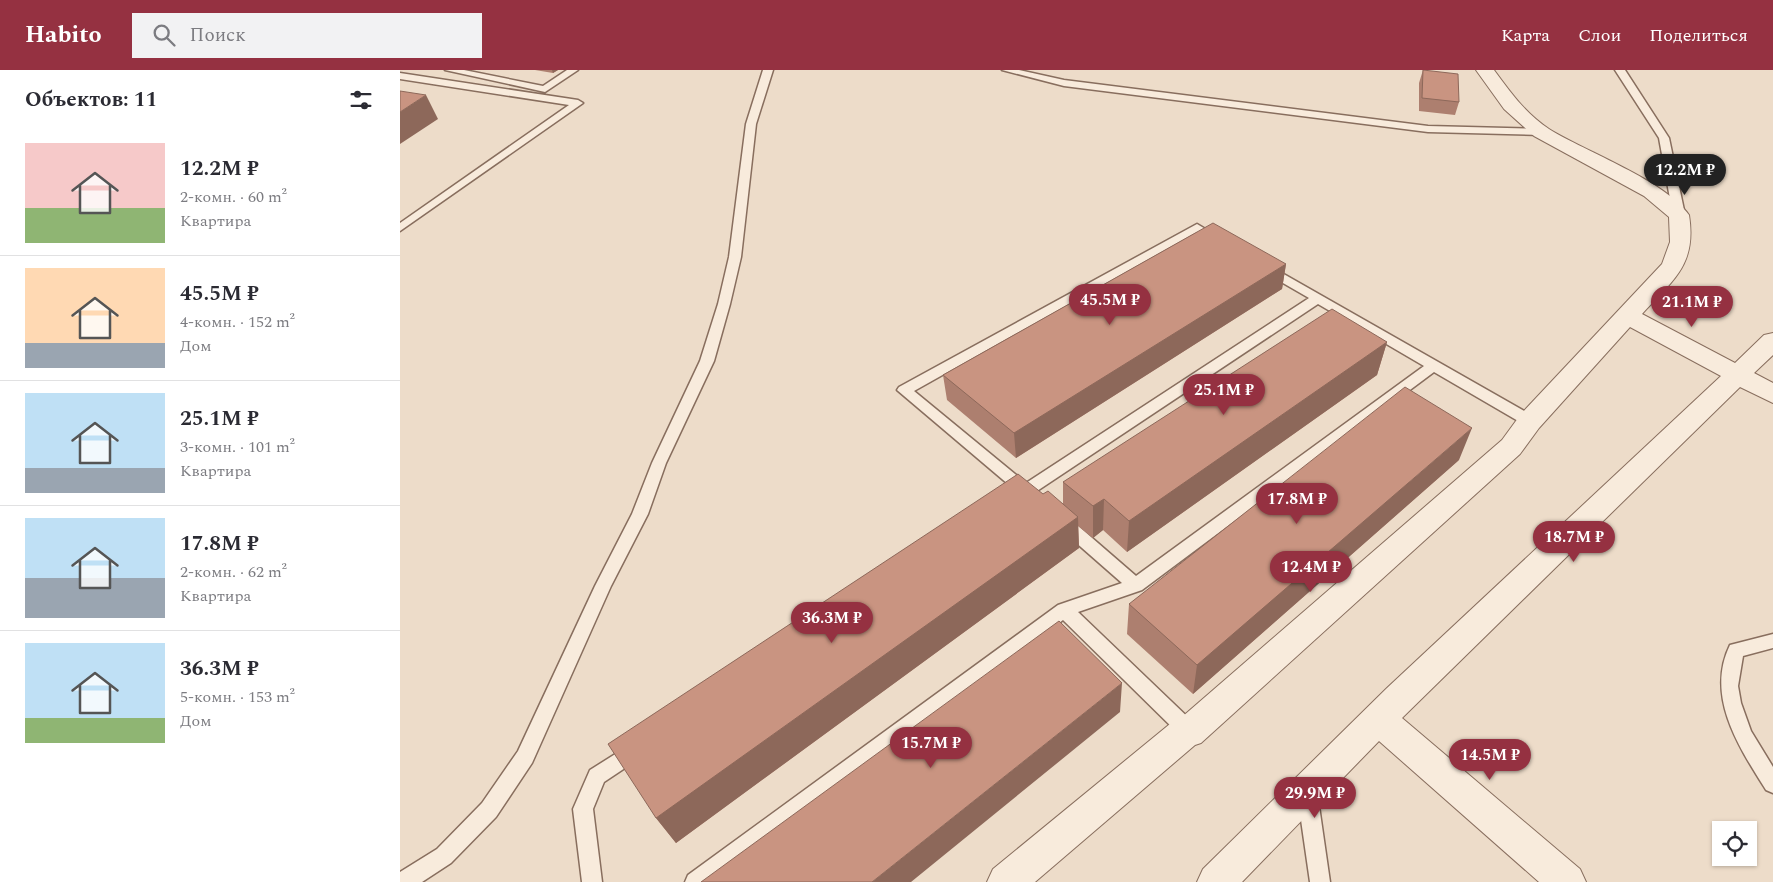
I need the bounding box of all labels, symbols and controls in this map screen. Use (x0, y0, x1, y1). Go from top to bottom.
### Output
search box (132, 13, 482, 58)
text: Habito (25, 17, 102, 53)
icon: search (150, 21, 178, 49)
text: Поиск (190, 21, 246, 50)
text: Карта (1501, 22, 1550, 49)
text: Слои (1578, 22, 1621, 49)
text: Поделиться (1649, 22, 1748, 49)
text: Объектов: 11 (25, 84, 157, 116)
icon: filters (347, 86, 375, 114)
text: 12.2M ₽ (180, 153, 259, 185)
pin: 12.2M ₽ (1639, 154, 1731, 196)
text: 12.2M ₽ (1655, 158, 1715, 182)
icon: home (65, 163, 125, 223)
text: 2-комн. · 60 m² (180, 185, 287, 209)
text: Квартира (180, 209, 251, 233)
text: 45.5M ₽ (180, 278, 259, 310)
pin: 45.5M ₽ (1064, 284, 1156, 326)
pin: 21.1M ₽ (1646, 286, 1738, 328)
icon: home (65, 288, 125, 348)
text: 45.5M ₽ (1080, 288, 1140, 312)
text: 21.1M ₽ (1662, 290, 1722, 314)
text: 4-комн. · 152 m² (180, 310, 295, 334)
text: Дом (180, 334, 212, 358)
pin: 25.1M ₽ (1178, 374, 1270, 416)
text: 25.1M ₽ (1194, 378, 1254, 402)
text: 25.1M ₽ (180, 403, 259, 435)
icon: home (65, 413, 125, 473)
text: 3-комн. · 101 m² (180, 435, 295, 459)
text: Квартира (180, 459, 251, 483)
pin: 17.8M ₽ (1251, 482, 1343, 525)
text: 17.8M ₽ (1267, 487, 1327, 511)
pin: 18.7M ₽ (1528, 520, 1620, 563)
text: 18.7M ₽ (1544, 525, 1604, 549)
text: 17.8M ₽ (180, 528, 259, 560)
icon: home (65, 538, 125, 598)
pin: 12.4M ₽ (1265, 550, 1357, 593)
text: 12.4M ₽ (1281, 555, 1341, 579)
text: 2-комн. · 62 m² (180, 560, 287, 584)
text: Квартира (180, 584, 251, 608)
pin: 36.3M ₽ (786, 602, 878, 644)
text: 36.3M ₽ (802, 606, 862, 630)
text: 36.3M ₽ (180, 653, 259, 685)
icon: home (65, 663, 125, 723)
text: 5-комн. · 153 m² (180, 685, 295, 709)
text: Дом (180, 709, 212, 733)
pin: 15.7M ₽ (885, 726, 977, 769)
text: 15.7M ₽ (901, 731, 961, 755)
pin: 14.5M ₽ (1444, 738, 1536, 781)
text: 14.5M ₽ (1460, 743, 1520, 767)
pin: 29.9M ₽ (1269, 776, 1361, 819)
text: 29.9M ₽ (1285, 781, 1345, 805)
map controls (1712, 821, 1757, 866)
button: locate (1712, 821, 1757, 866)

